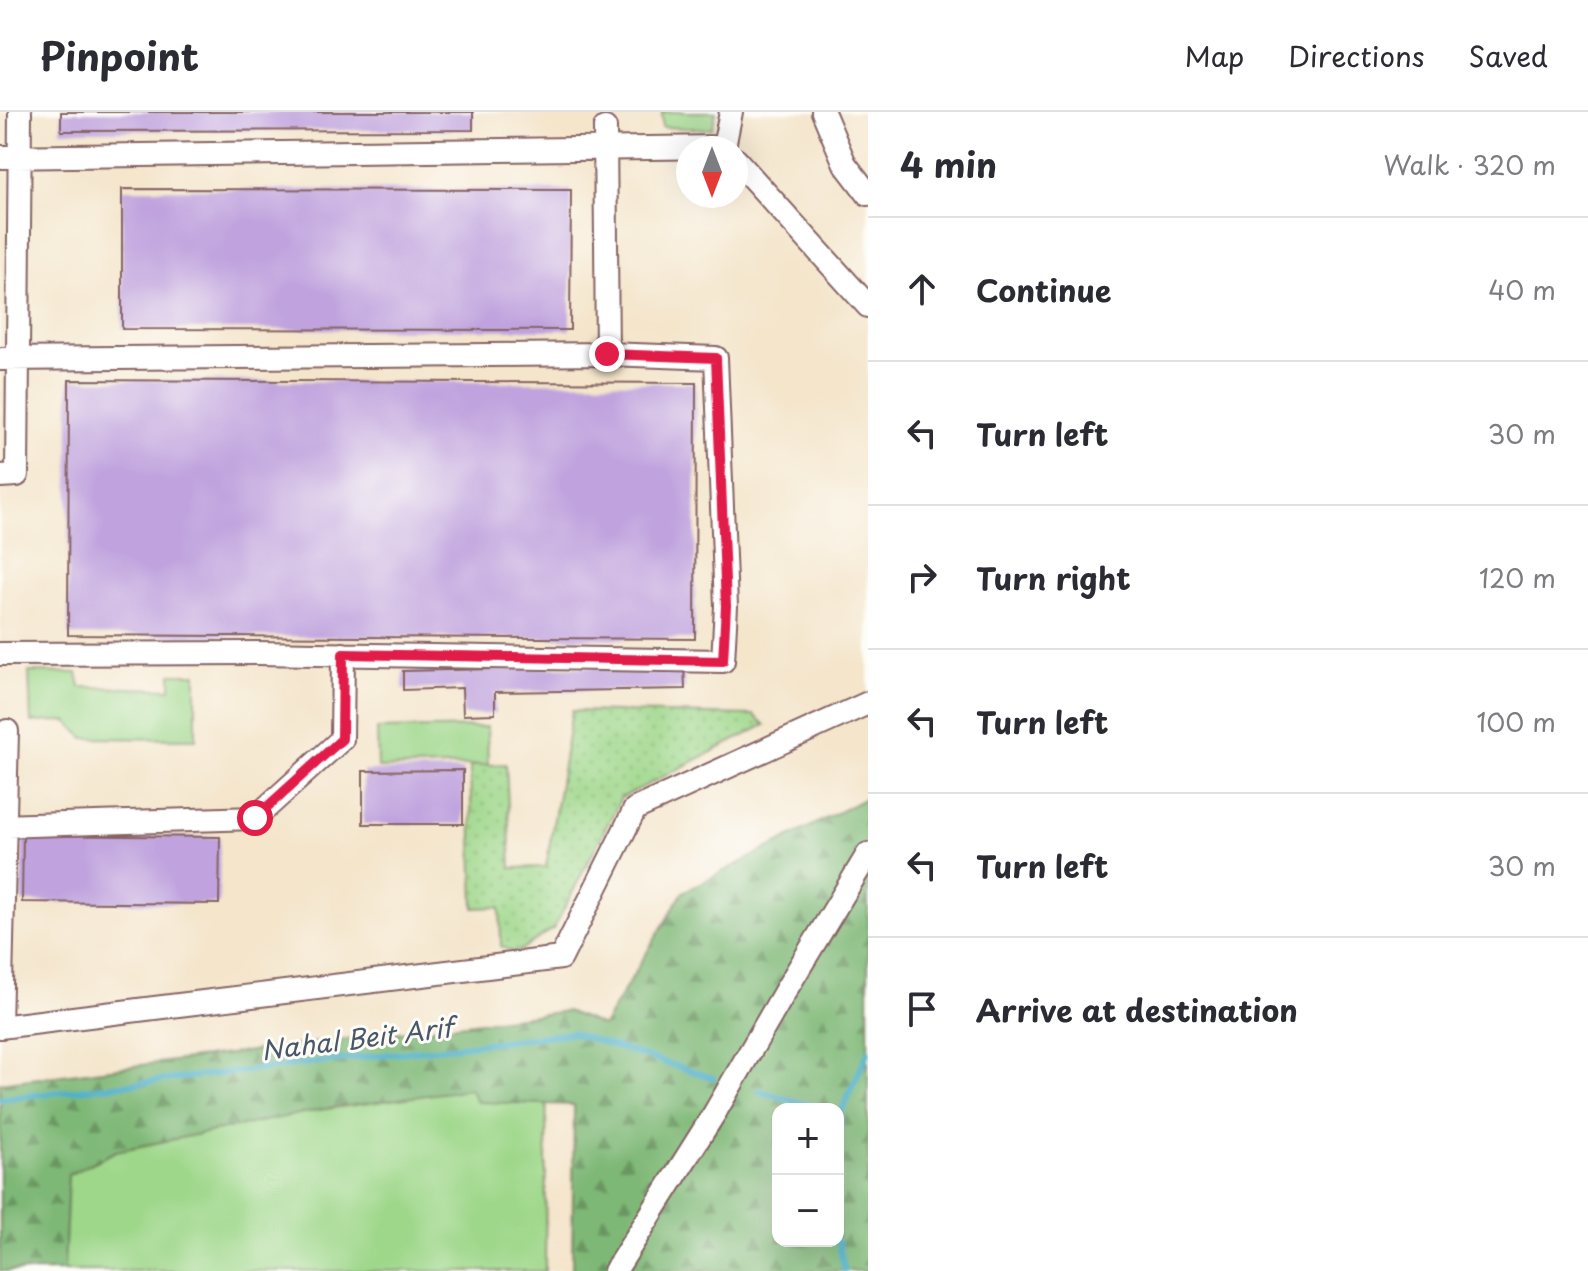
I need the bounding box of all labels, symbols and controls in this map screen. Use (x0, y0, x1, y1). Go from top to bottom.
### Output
text: Pinpoint (40, 27, 199, 84)
text: Map (1185, 34, 1244, 77)
text: Directions (1288, 34, 1425, 77)
text: Saved (1469, 34, 1548, 77)
north arrow (676, 136, 748, 208)
text: 4 min (900, 138, 997, 190)
text: Walk · 320 m (1383, 145, 1556, 184)
icon: ahead (900, 267, 944, 311)
text: Continue (976, 267, 1111, 312)
text: 40 m (1488, 270, 1556, 309)
route end (589, 336, 625, 372)
icon: left (900, 411, 944, 455)
text: Turn left (976, 411, 1108, 456)
text: 30 m (1488, 414, 1556, 453)
icon: right (900, 555, 944, 599)
text: Turn right (976, 555, 1131, 600)
text: 120 m (1479, 558, 1556, 597)
icon: left (900, 699, 944, 743)
text: Turn left (976, 699, 1108, 744)
text: 100 m (1476, 702, 1556, 741)
route start (237, 800, 273, 836)
icon: left (900, 843, 944, 887)
text: Turn left (976, 843, 1108, 888)
text: 30 m (1488, 846, 1556, 885)
icon: arrive (900, 987, 944, 1031)
text: Arrive at destination (976, 987, 1298, 1032)
water label: Nahal Beit Arif (259, 1006, 461, 1069)
map controls (772, 1103, 844, 1247)
button: + (772, 1103, 844, 1175)
button: − (772, 1175, 844, 1247)

